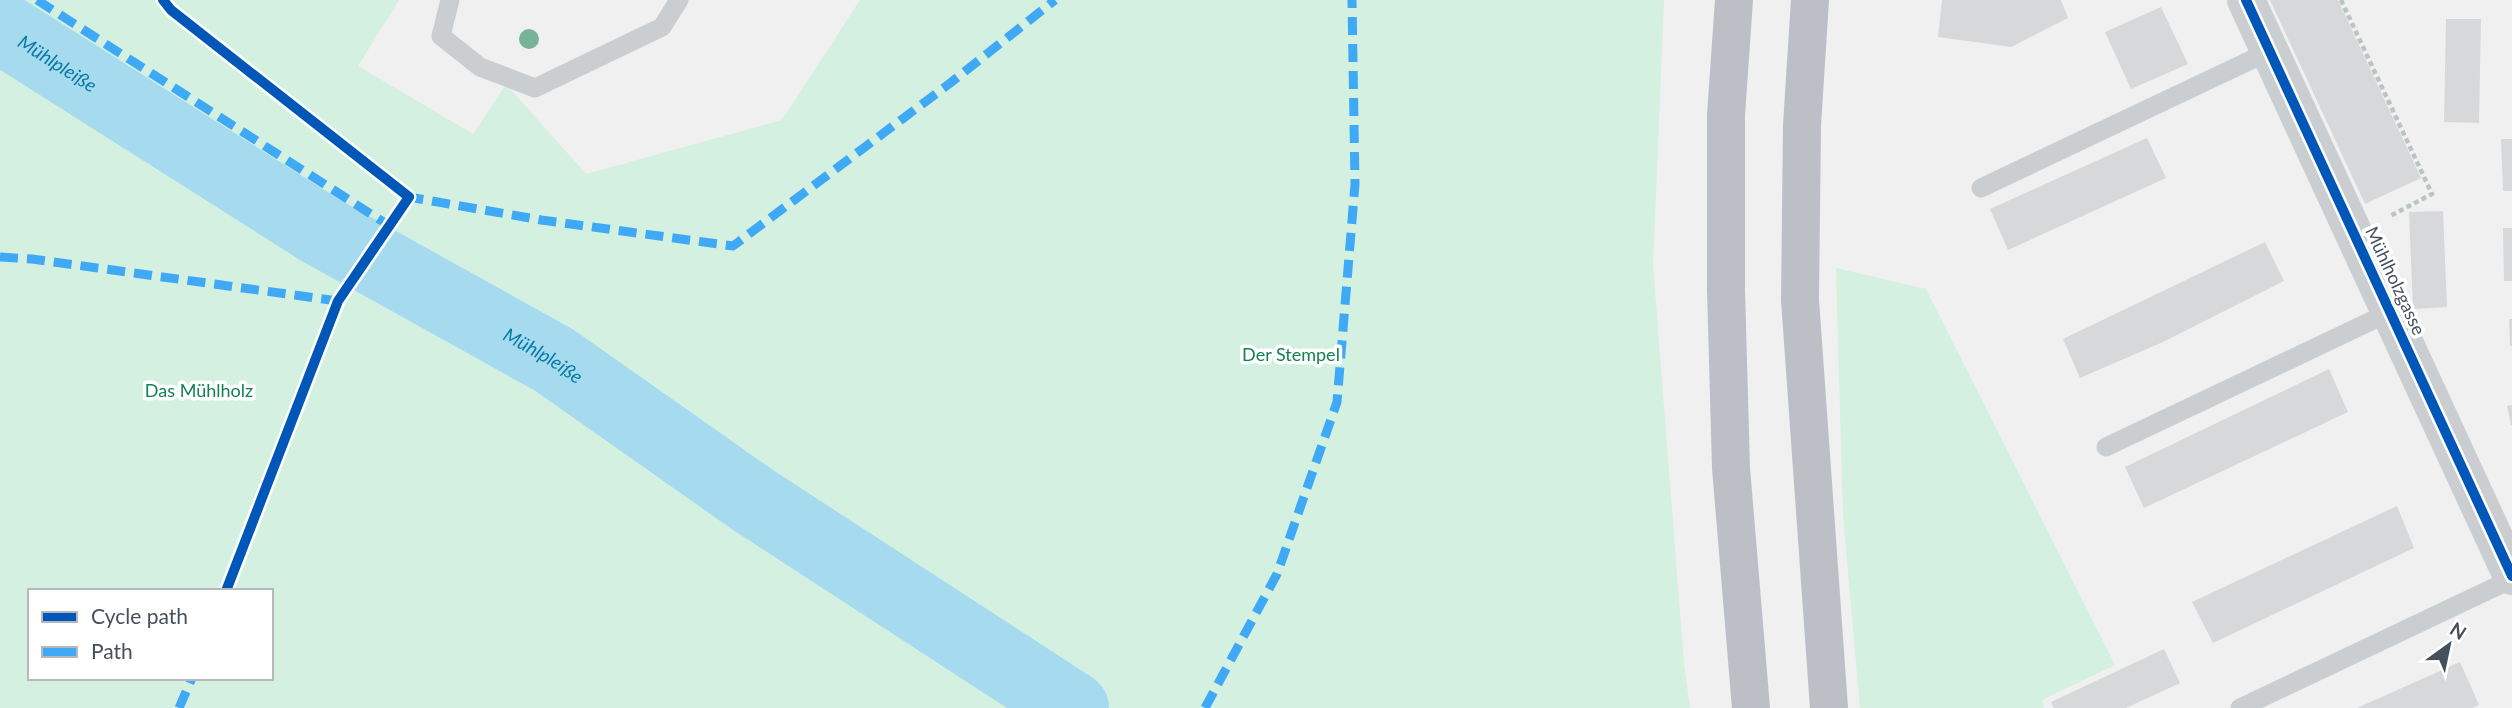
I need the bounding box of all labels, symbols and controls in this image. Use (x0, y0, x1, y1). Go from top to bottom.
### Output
water label: Mühlpleiße (14, 30, 101, 96)
street label: Mühlholzgasse (2361, 223, 2431, 338)
water label: Mühlpleiße (500, 322, 588, 388)
park label: Der Stempel (1242, 343, 1340, 365)
park label: Das Mühlholz (145, 379, 253, 401)
legend (28, 589, 273, 680)
text: Cycle path (91, 603, 188, 628)
north arrow (2414, 610, 2484, 680)
text: N (2446, 617, 2471, 644)
text: Path (91, 638, 133, 663)

